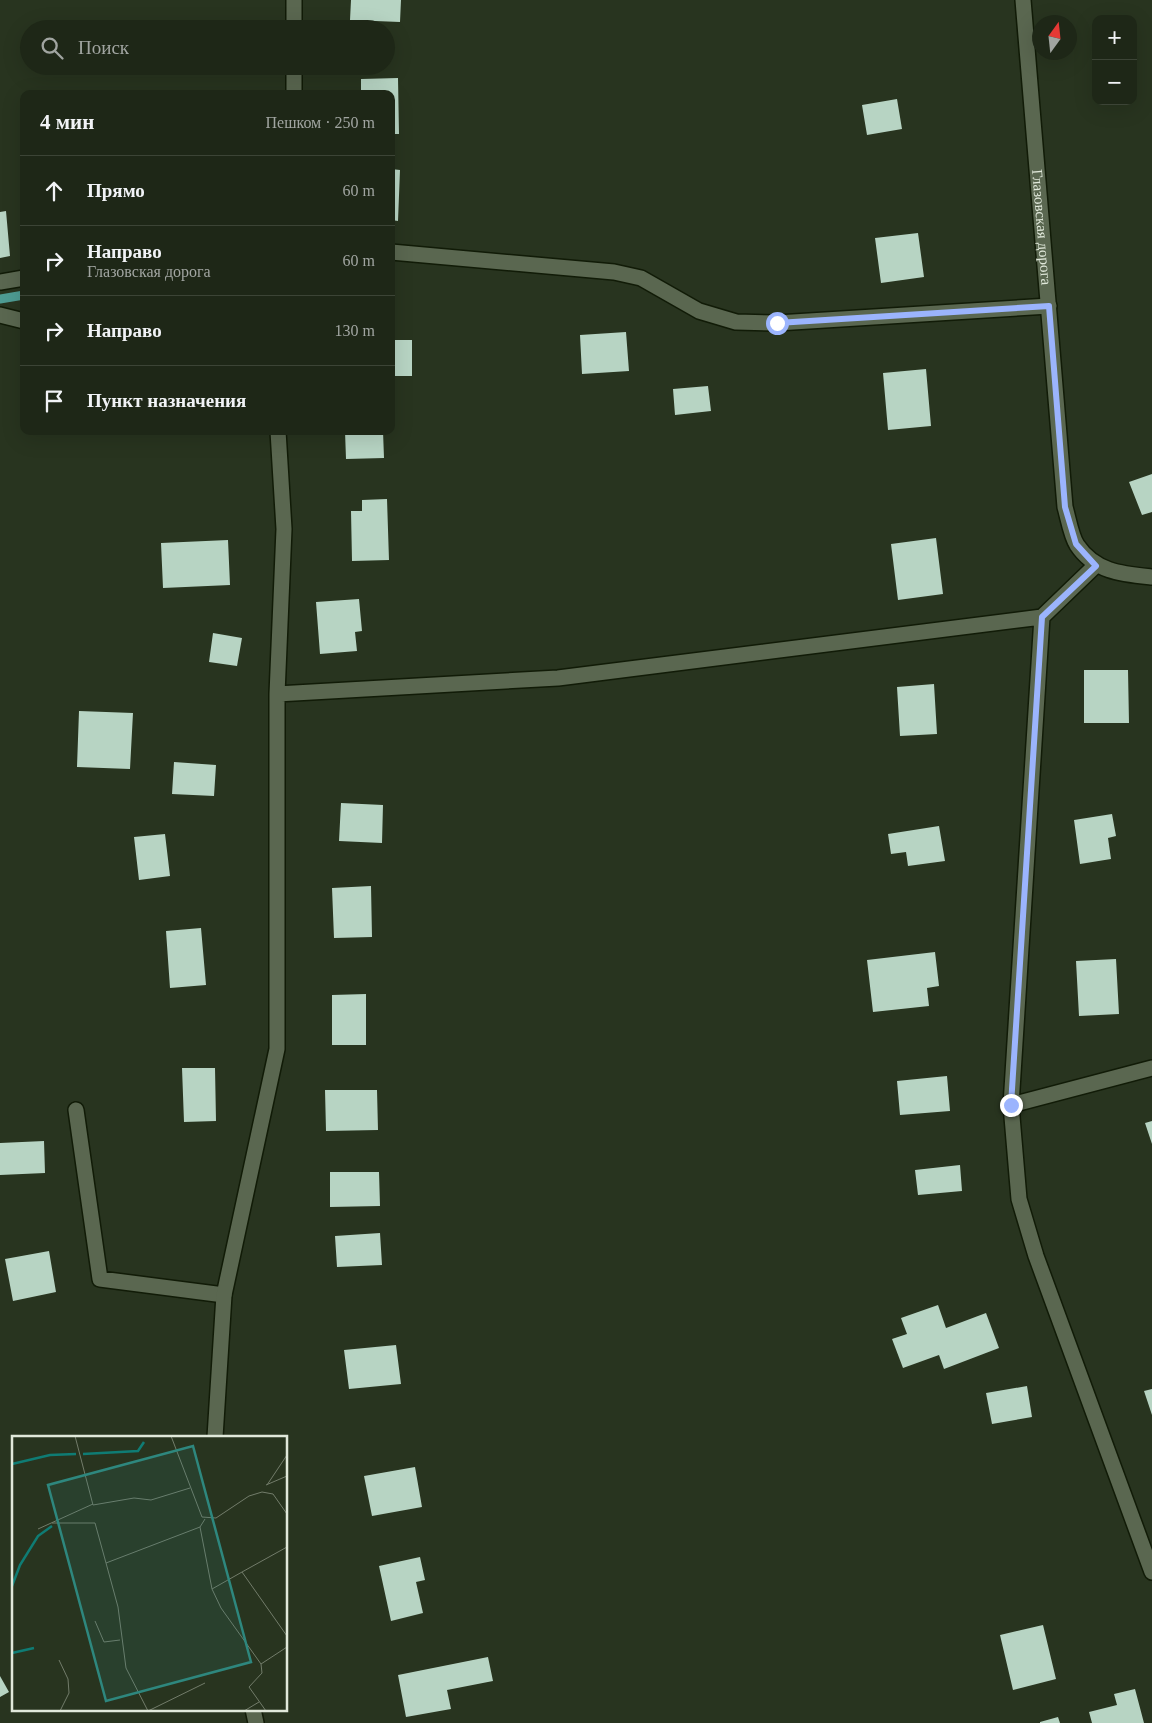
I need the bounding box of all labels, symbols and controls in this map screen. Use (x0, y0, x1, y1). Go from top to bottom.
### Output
north arrow (1032, 15, 1077, 60)
map controls (1092, 15, 1137, 105)
button: + (1092, 15, 1137, 60)
search box (20, 20, 395, 75)
icon: search (38, 34, 66, 62)
text: Поиск (78, 37, 129, 58)
button: − (1092, 60, 1137, 105)
text: 4 мин (40, 110, 94, 134)
text: Пешком · 250 m (265, 114, 375, 131)
street label: Глазовская дорога (1029, 169, 1055, 286)
icon: ahead (40, 177, 68, 205)
text: Прямо (87, 180, 145, 201)
text: 60 m (343, 182, 375, 199)
text: Направо (87, 241, 162, 262)
icon: right (40, 247, 68, 275)
text: 60 m (343, 252, 375, 269)
text: Глазовская дорога (87, 263, 211, 280)
route start (766, 312, 789, 335)
icon: right (40, 317, 68, 345)
text: Направо (87, 320, 162, 341)
text: 130 m (335, 322, 375, 339)
icon: arrive (40, 387, 68, 415)
text: Пункт назначения (87, 390, 246, 411)
route end (1000, 1094, 1023, 1117)
inset map (12, 1436, 288, 1710)

